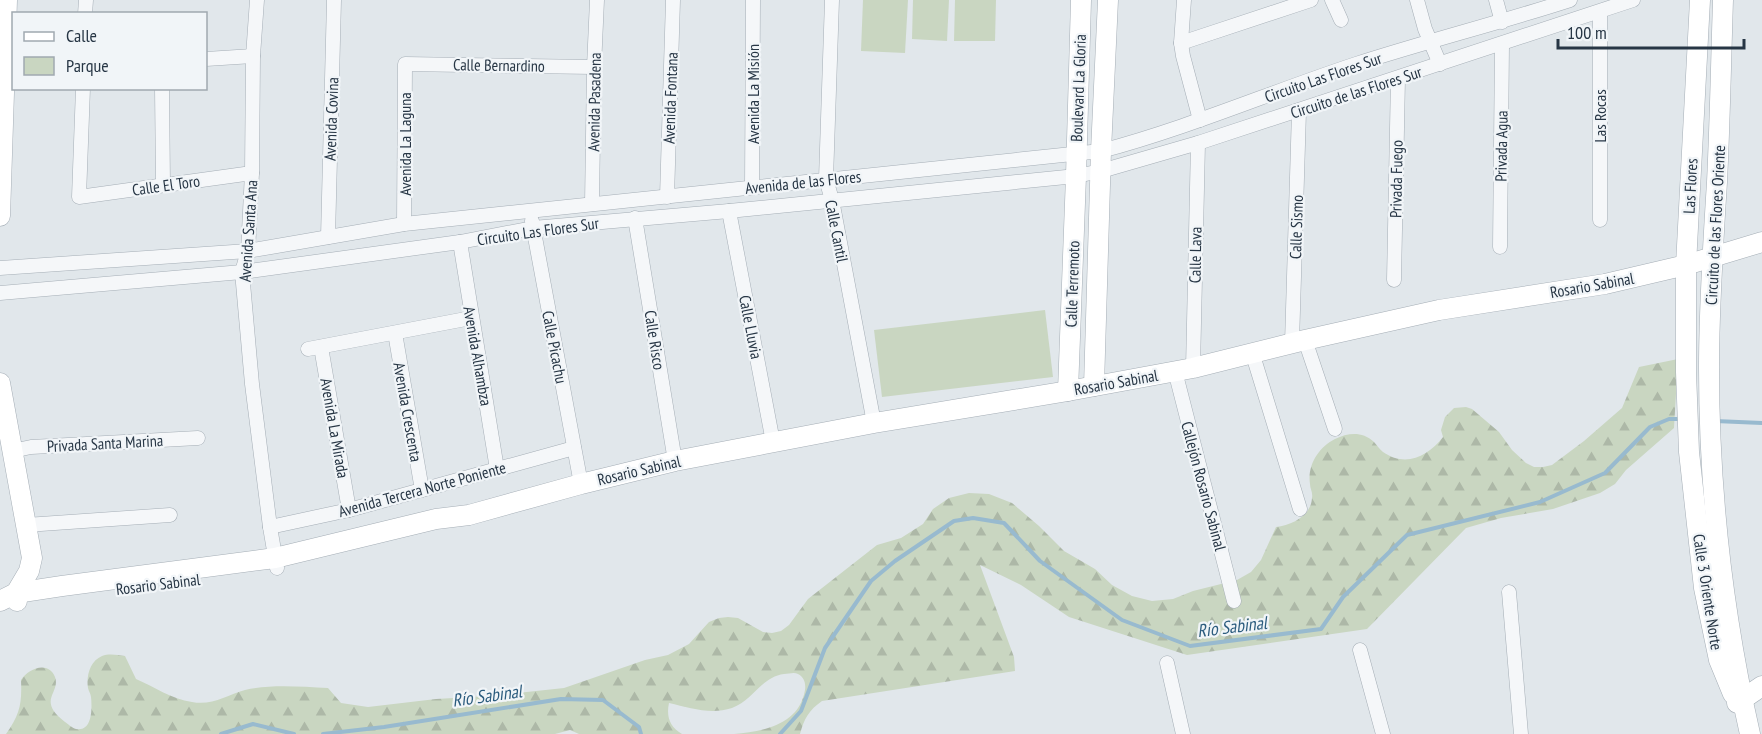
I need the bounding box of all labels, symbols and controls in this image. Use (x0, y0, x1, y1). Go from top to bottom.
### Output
legend (12, 12, 207, 90)
scale bar (1558, 12, 1744, 50)
text: 100 m (1567, 21, 1607, 44)
text: Calle (66, 24, 97, 47)
street label: Boulevard La Gloria (1066, 34, 1090, 142)
street label: Avenida La Misión (743, 44, 763, 144)
street label: Circuito Las Flores Sur (1262, 47, 1385, 106)
street label: Avenida Pasadena (583, 52, 605, 152)
street label: Avenida Fontana (658, 52, 682, 144)
text: Parque (66, 54, 109, 77)
street label: Calle Bernardino (453, 54, 545, 76)
street label: Circuito de las Flores Sur (1288, 61, 1425, 123)
street label: Avenida Covina (320, 77, 342, 161)
street label: Las Rocas (1590, 89, 1610, 143)
street label: Avenida La Laguna (395, 92, 415, 196)
street label: Privada Agua (1490, 110, 1512, 182)
street label: Privada Fuego (1385, 140, 1407, 218)
street label: Circuito de las Flores Oriente (1701, 145, 1729, 305)
street label: Las Flores (1679, 158, 1701, 214)
street label: Avenida de las Flores (744, 166, 862, 198)
street label: Calle El Toro (131, 170, 201, 200)
street label: Avenida Santa Ana (234, 179, 262, 283)
street label: Calle Sismo (1285, 195, 1307, 259)
street label: Calle Cantil (821, 198, 853, 264)
street label: Circuito Las Flores Sur (476, 212, 601, 249)
street label: Calle Lava (1185, 227, 1205, 283)
street label: Calle Terremoto (1060, 240, 1084, 328)
street label: Rosario Sabinal (1549, 268, 1636, 302)
street label: Calle Lluvia (735, 293, 767, 361)
street label: Avenida Alhambza (459, 305, 497, 407)
street label: Calle Picachu (538, 309, 572, 385)
street label: Calle Risco (640, 309, 670, 371)
street label: Avenida Crescenta (389, 361, 427, 463)
street label: Rosario Sabinal (1073, 365, 1160, 399)
street label: Avenida La Mirada (316, 376, 354, 480)
street label: Callejón Rosario Sabinal (1177, 419, 1231, 553)
street label: Privada Santa Marina (46, 430, 164, 456)
street label: Rosario Sabinal (595, 451, 683, 489)
street label: Avenida Tercera Norte Poniente (336, 457, 508, 521)
street label: Calle 3 Oriente Norte (1689, 533, 1727, 651)
street label: Rosario Sabinal (115, 569, 202, 599)
water label: Río Sabinal (1196, 611, 1270, 642)
water label: Río Sabinal (451, 679, 525, 712)

